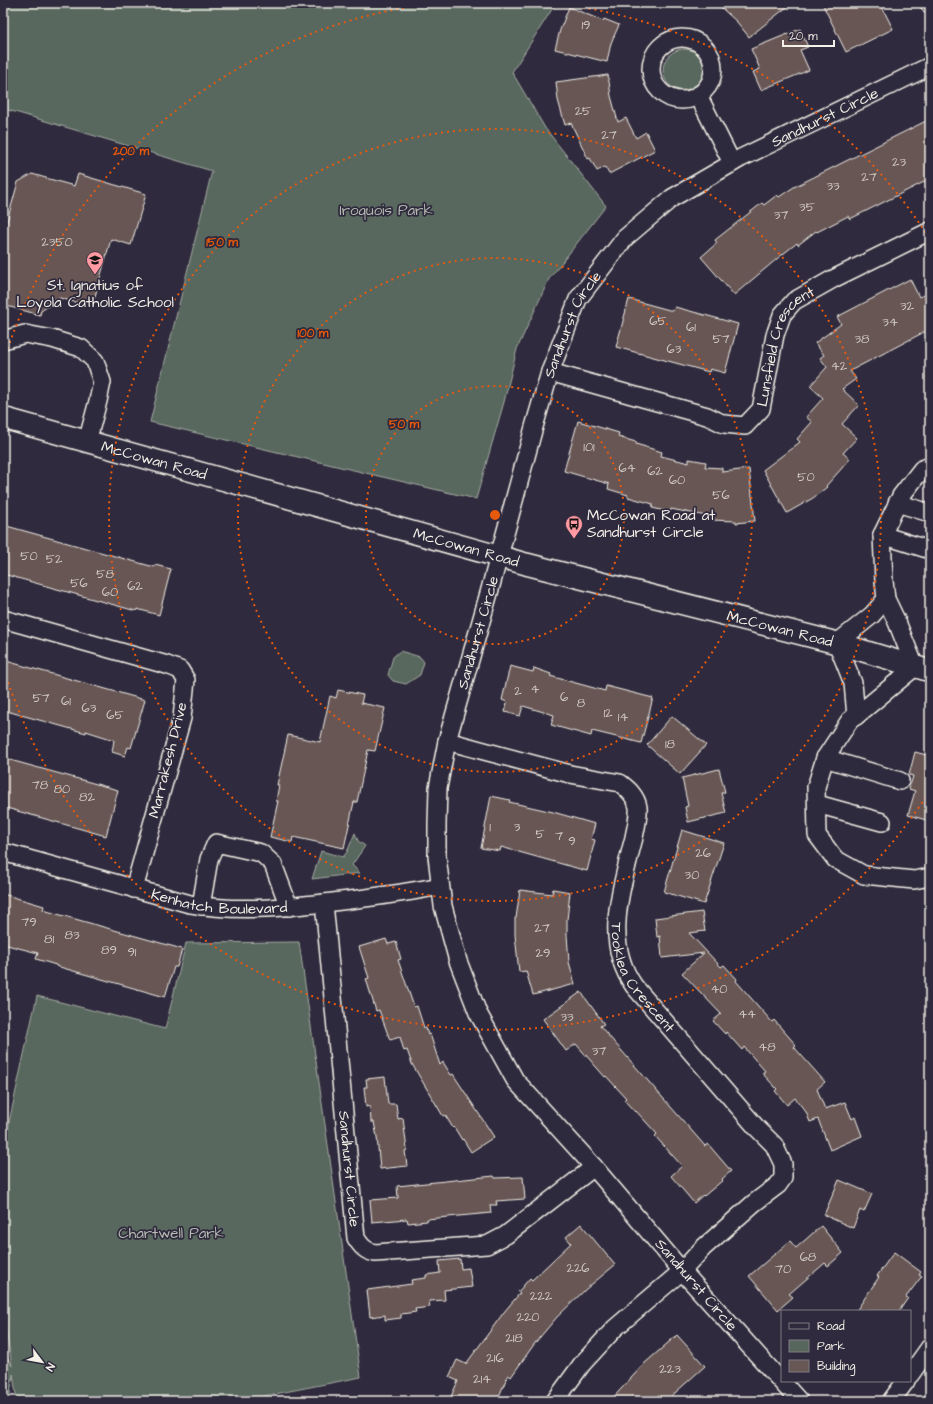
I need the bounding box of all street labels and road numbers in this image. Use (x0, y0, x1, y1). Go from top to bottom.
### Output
street label: Sandhurst Circle (768, 82, 882, 152)
street label: Sandhurst Circle (538, 267, 606, 380)
street label: Lunsfield Crescent (751, 281, 818, 408)
street label: McCowan Road (99, 435, 210, 485)
street label: McCowan Road (411, 523, 522, 572)
street label: Sandhurst Circle (452, 574, 504, 691)
street label: McCowan Road (725, 605, 836, 652)
street label: Marrakesh Drive (143, 700, 193, 820)
street label: Kenhatch Boulevard (149, 883, 288, 919)
street label: Tooklea Crescent (606, 922, 680, 1037)
street label: Sandhurst Circle (333, 1110, 365, 1228)
street label: Sandhurst Circle (650, 1234, 742, 1336)

